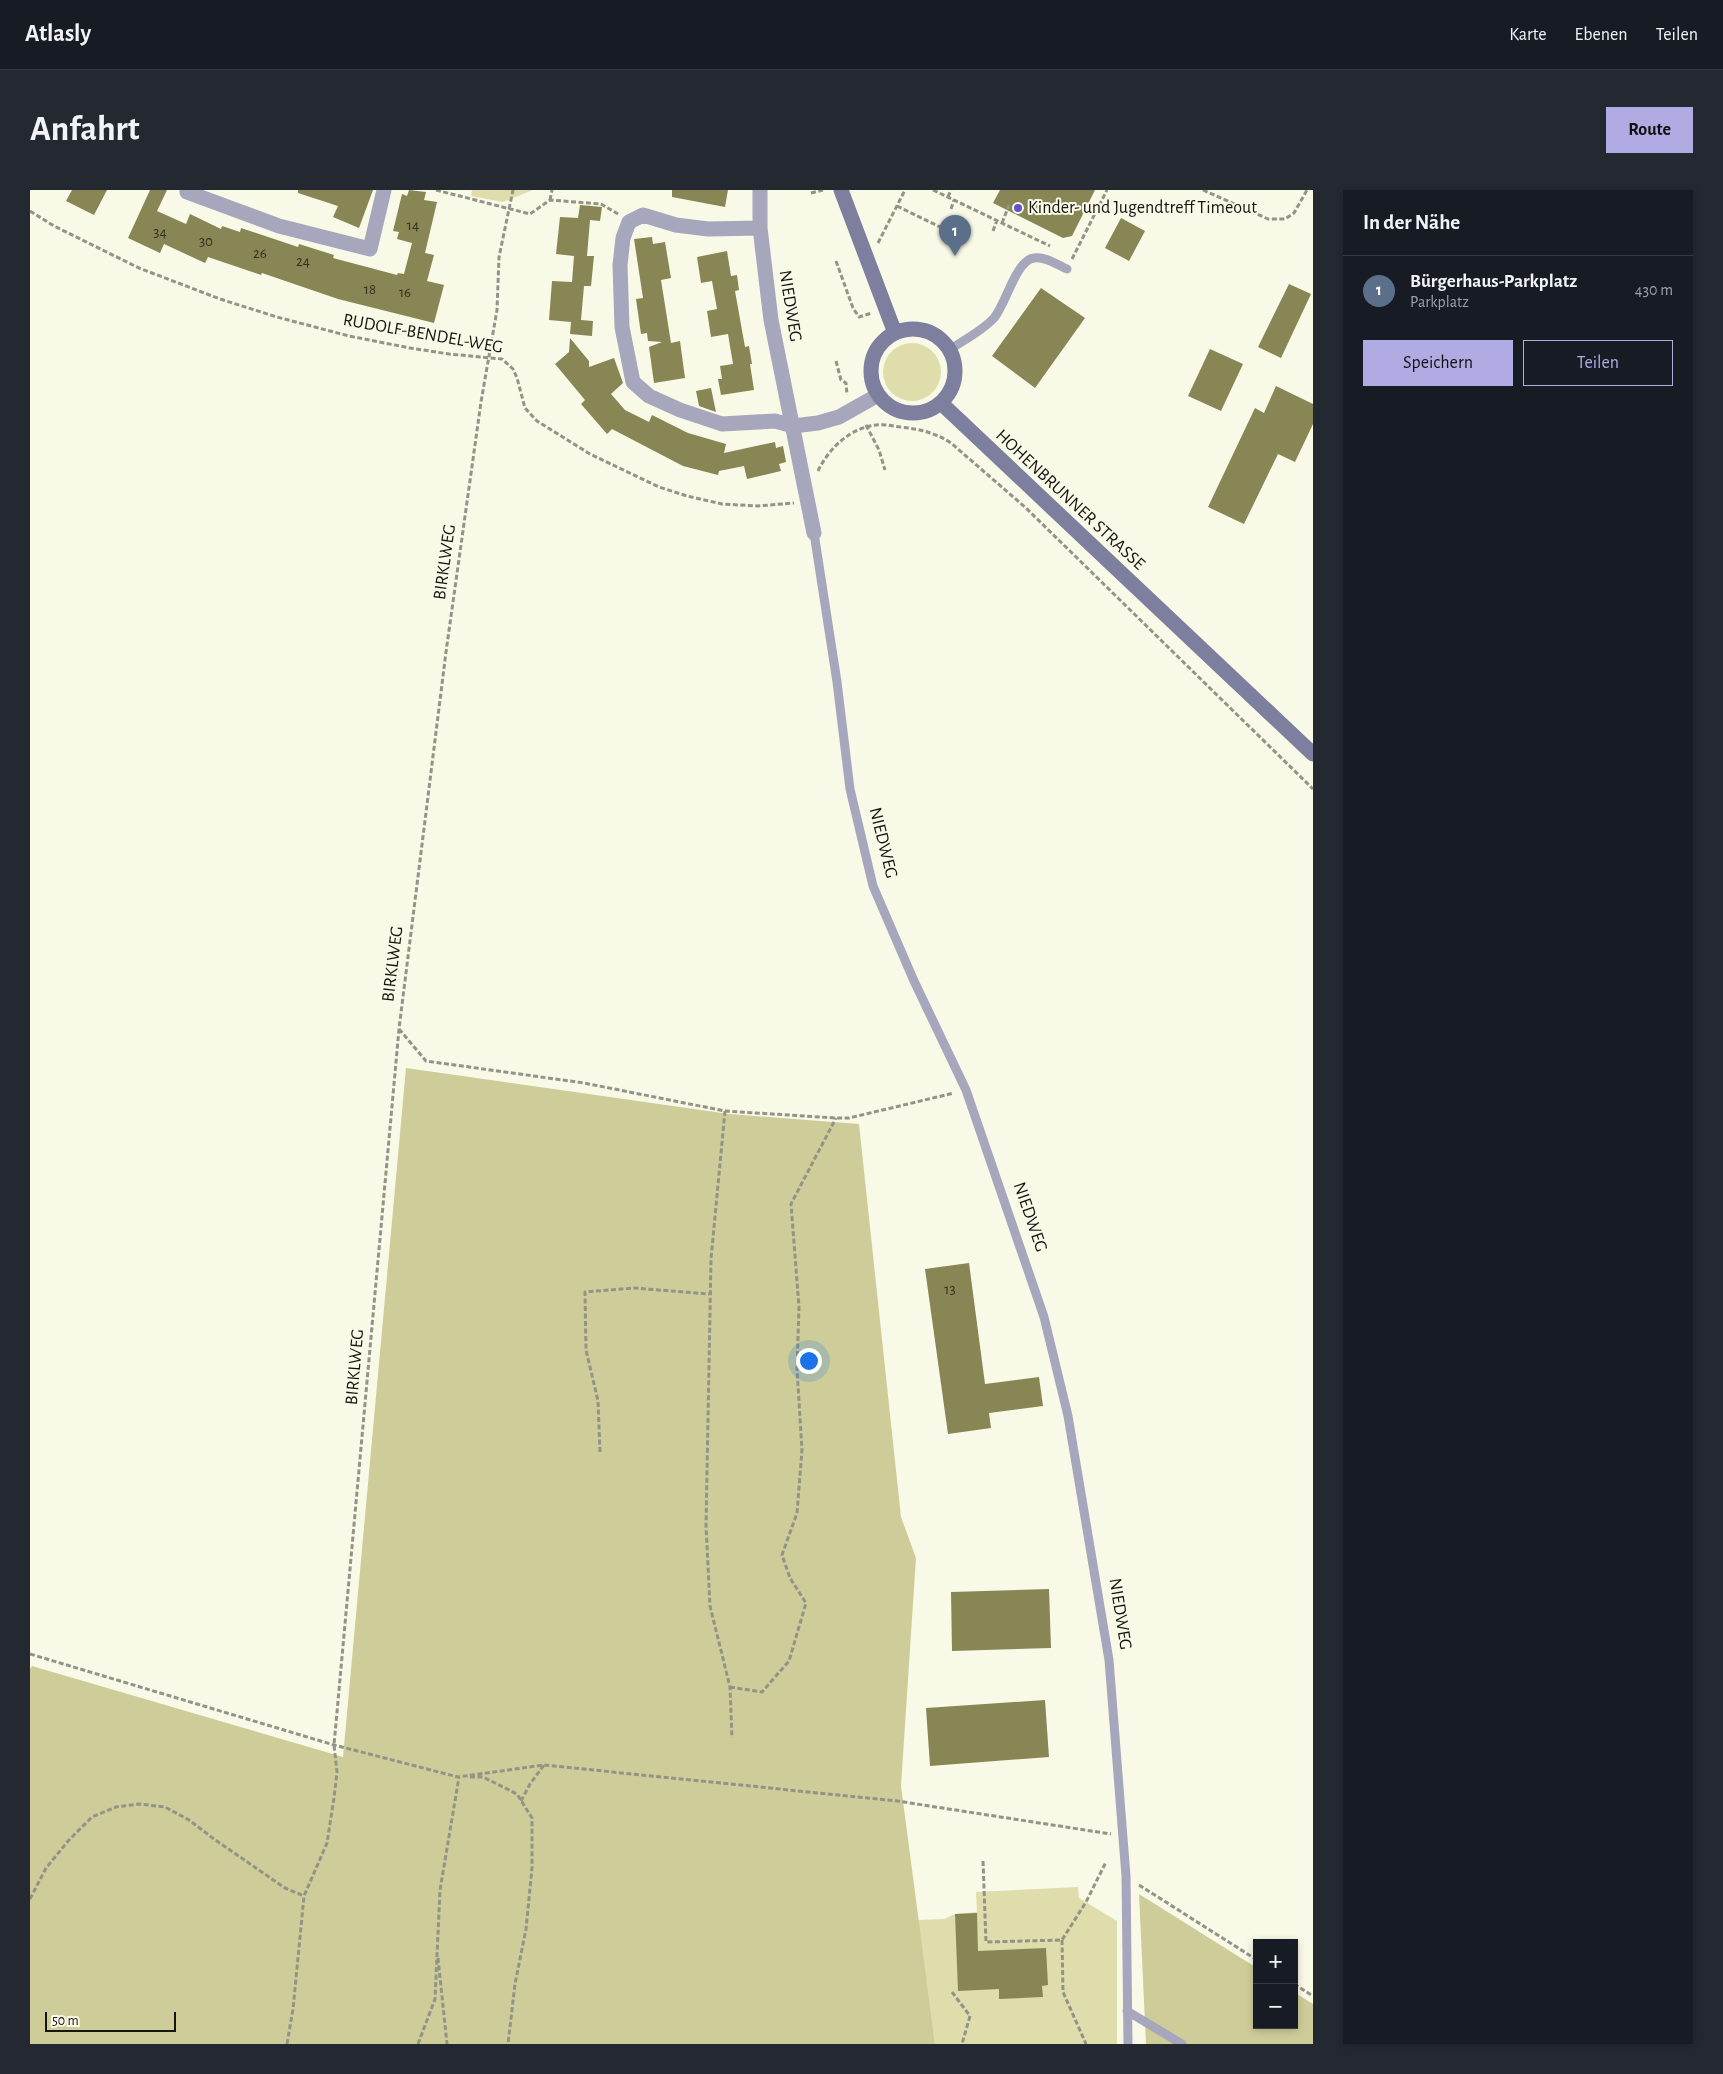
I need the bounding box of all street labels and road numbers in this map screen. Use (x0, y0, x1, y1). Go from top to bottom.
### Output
street label: NIEDWEG (775, 269, 805, 343)
street label: RUDOLF-BENDEL-WEG (342, 311, 504, 357)
street label: HOHENBRUNNER STRASSE (992, 426, 1148, 574)
street label: BIRKLWEG (431, 523, 459, 601)
street label: NIEDWEG (866, 806, 900, 880)
street label: BIRKLWEG (379, 925, 407, 1003)
street label: NIEDWEG (1010, 1180, 1050, 1254)
street label: BIRKLWEG (343, 1328, 367, 1406)
street label: NIEDWEG (1105, 1577, 1135, 1651)

